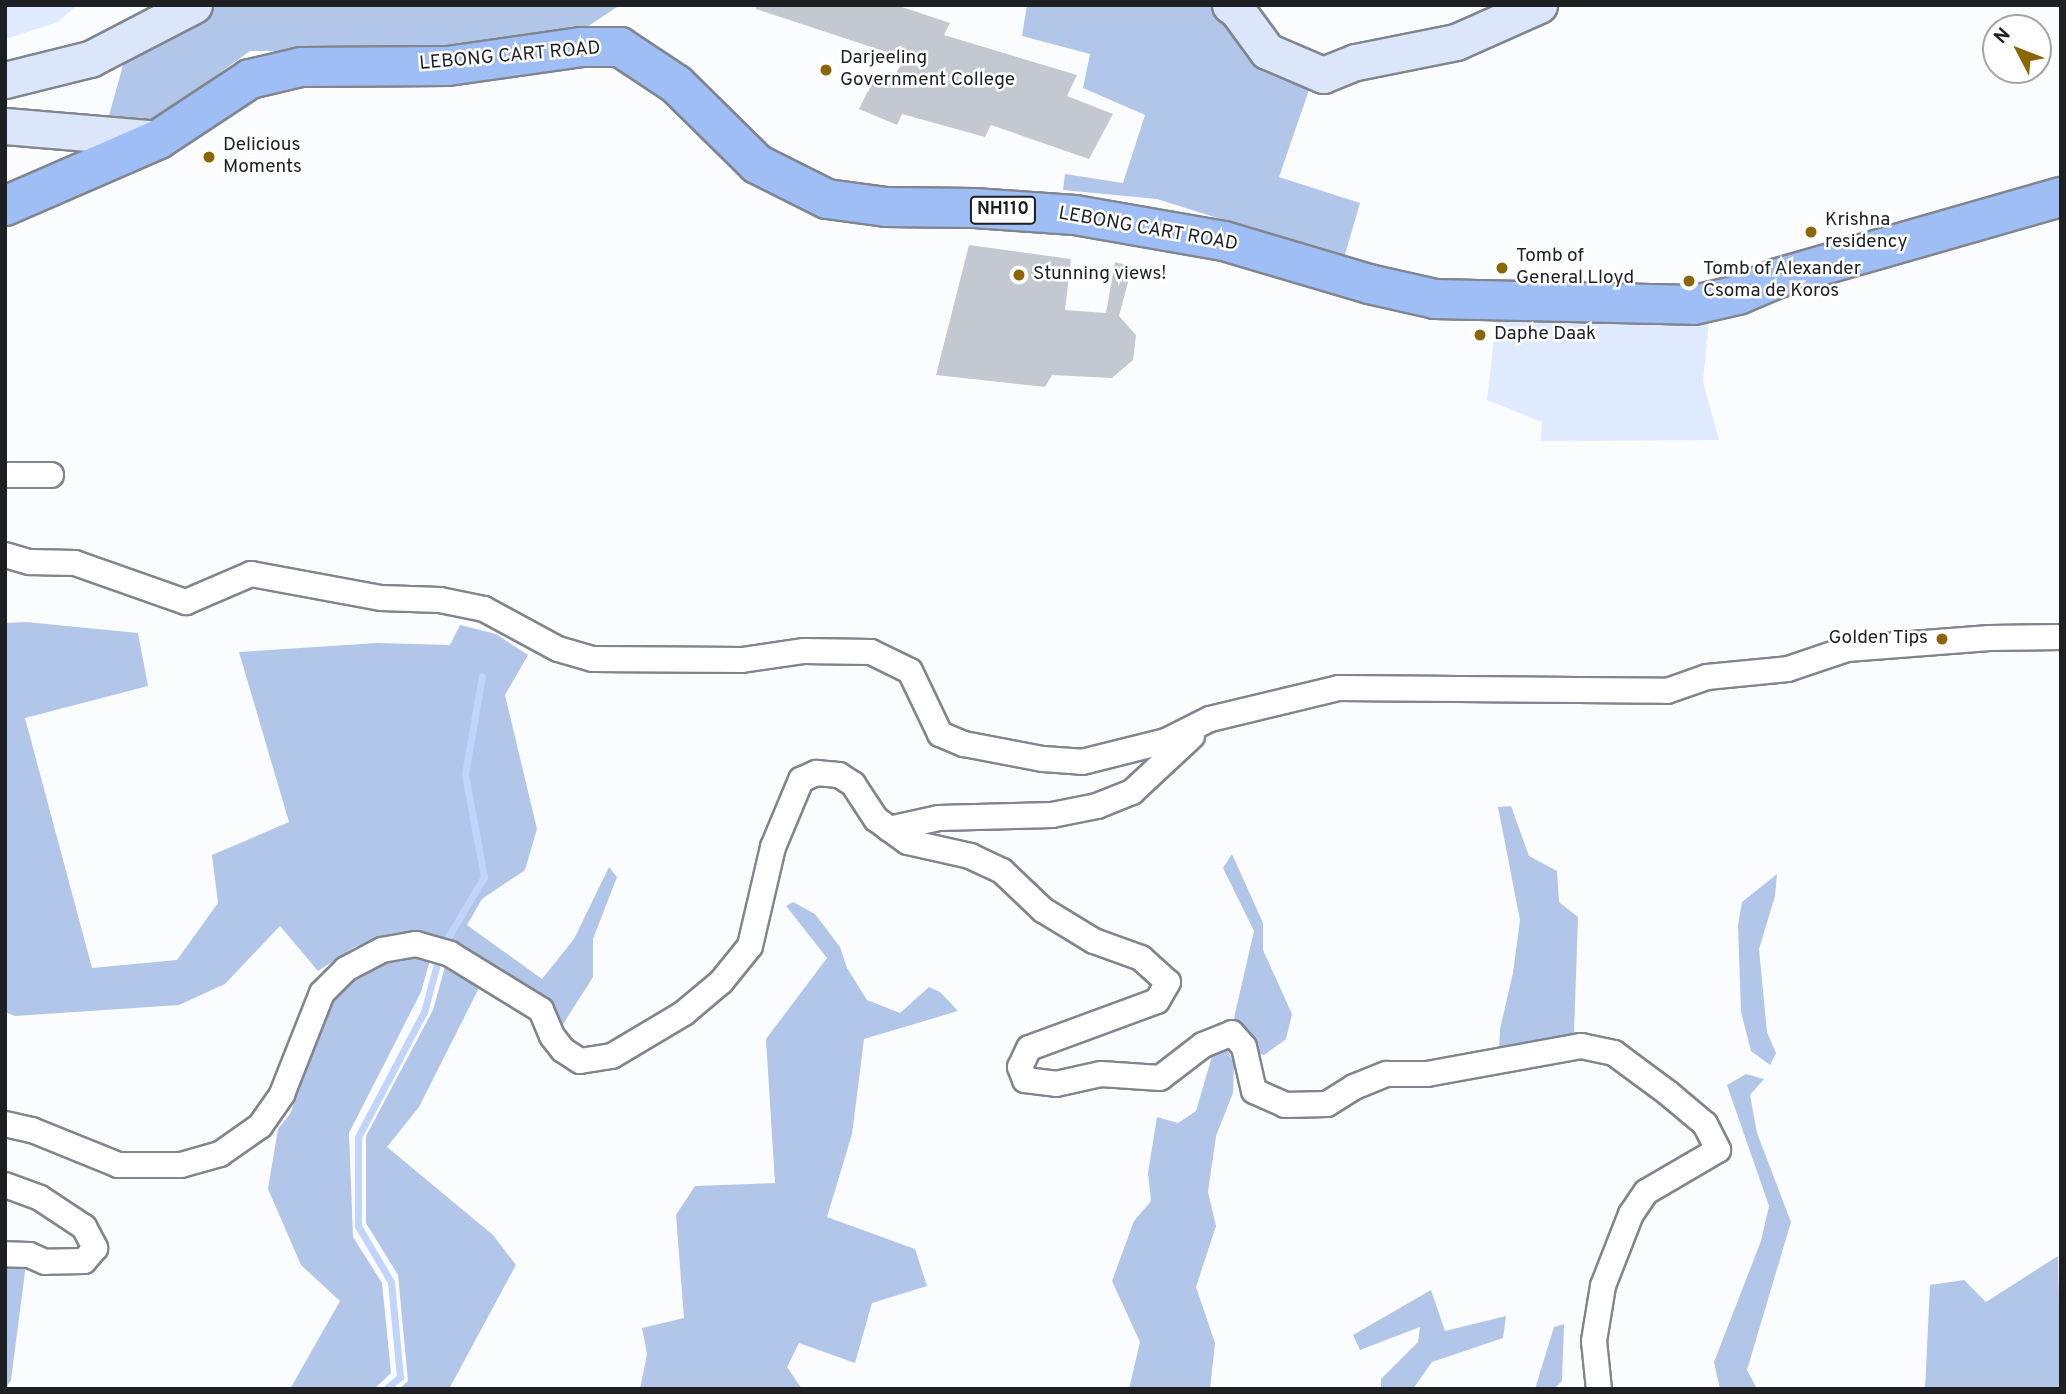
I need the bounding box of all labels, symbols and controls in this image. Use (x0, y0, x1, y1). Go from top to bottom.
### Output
north arrow (1982, 14, 2052, 84)
text: N (1989, 23, 2016, 49)
street label: LEBONG CART ROAD (418, 38, 602, 76)
place label: Darjeeling Government College (840, 48, 1015, 92)
marker: Darjeeling Government College (818, 62, 834, 78)
place label: Delicious Moments (223, 135, 302, 179)
marker: Delicious Moments (201, 149, 217, 165)
road number: NH110 (970, 196, 1036, 224)
street label: LEBONG CART ROAD (1056, 203, 1240, 257)
place label: Krishna residency (1825, 210, 1907, 254)
marker: Krishna residency (1803, 224, 1819, 240)
place label: Tomb of General Lloyd (1516, 246, 1634, 290)
place label: Tomb of Alexander Csoma de Koros (1703, 259, 1862, 303)
marker: Tomb of General Lloyd (1494, 260, 1510, 276)
place label: Stunning views! (1033, 264, 1167, 286)
marker: Stunning views! (1011, 267, 1027, 283)
marker: Tomb of Alexander Csoma de Koros (1681, 273, 1697, 289)
place label: Daphe Daak (1494, 324, 1596, 346)
marker: Daphe Daak (1472, 327, 1488, 343)
place label: Golden Tips (1828, 628, 1928, 650)
marker: Golden Tips (1934, 631, 1950, 647)

